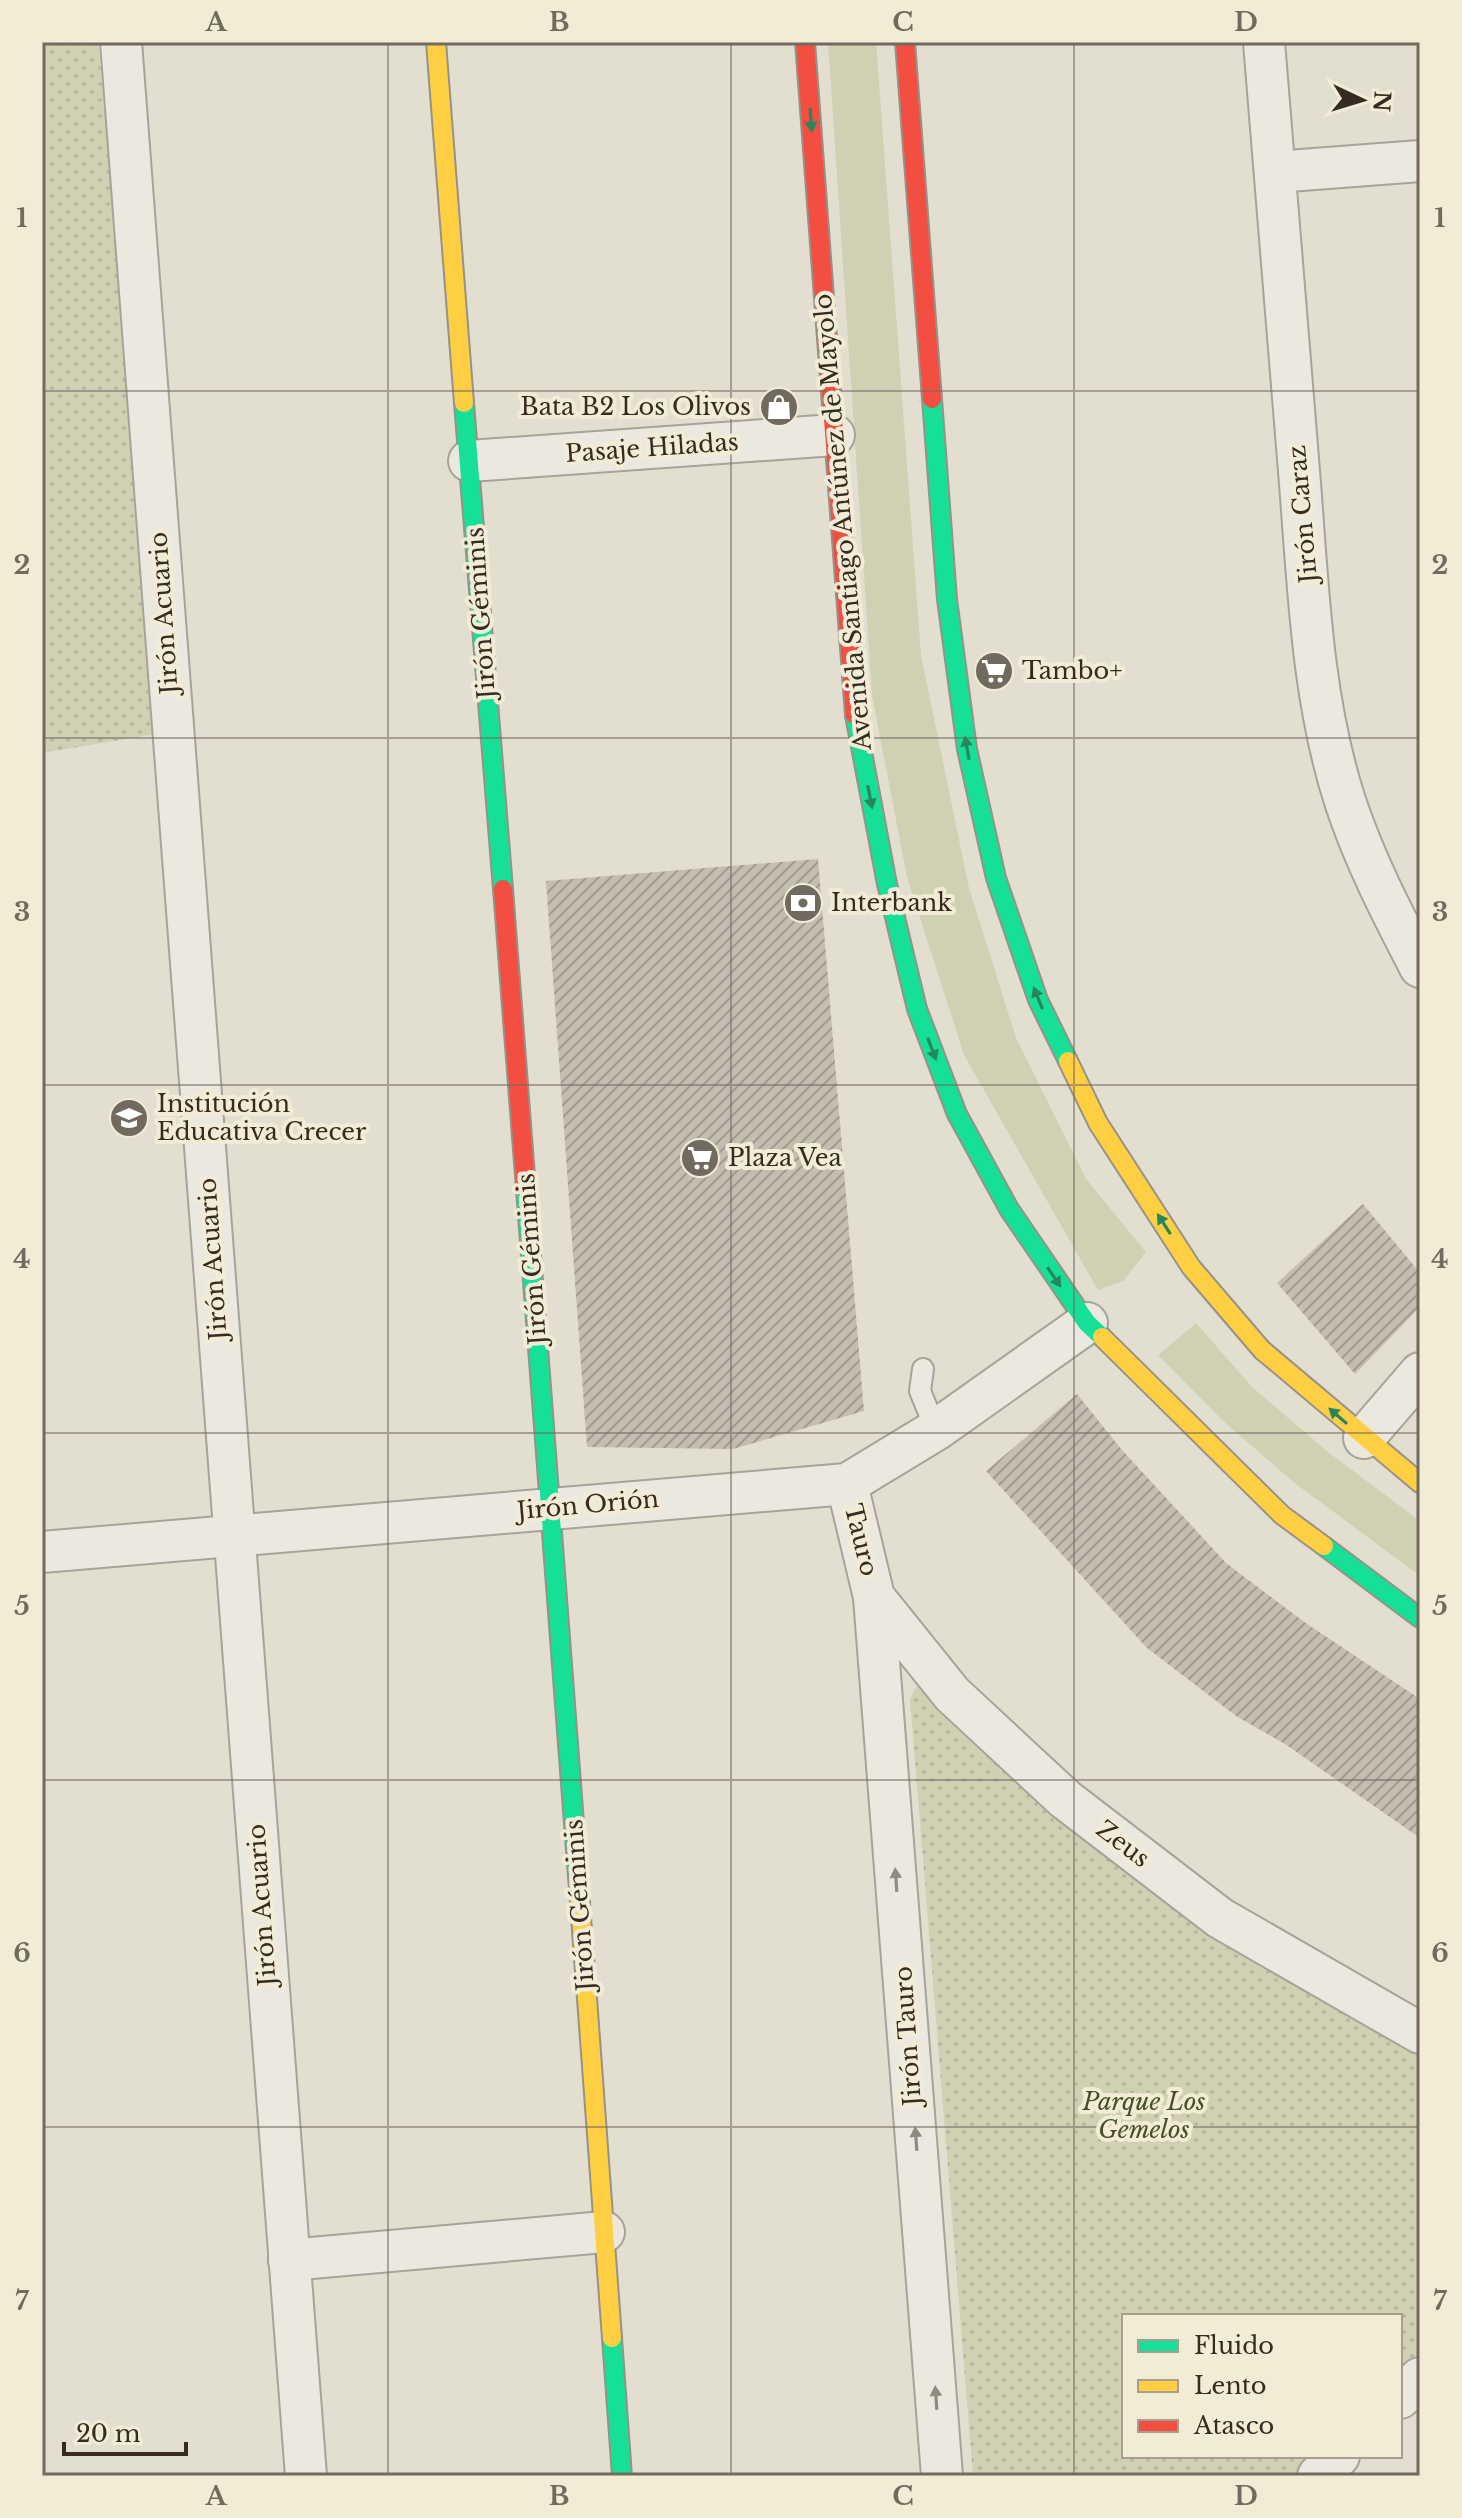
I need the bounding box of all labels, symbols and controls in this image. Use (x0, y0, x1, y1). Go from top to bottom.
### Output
text: A (204, 6, 227, 38)
text: B (549, 6, 569, 38)
text: C (892, 6, 914, 38)
text: D (1234, 6, 1258, 38)
north arrow (1322, 60, 1402, 140)
text: N (1367, 90, 1396, 113)
one-way arrow (805, 108, 818, 133)
text: 1 (16, 202, 28, 234)
text: 1 (1434, 202, 1446, 234)
street label: Avenida Santiago Antúnez de Mayolo (808, 293, 877, 753)
shop icon: Bata B2 Los Olivos (758, 386, 800, 428)
place label: Bata B2 Los Olivos (520, 392, 751, 421)
street label: Pasaje Hiladas (564, 427, 740, 468)
street label: Jirón Caraz (1282, 444, 1323, 587)
street label: Jirón Géminis (460, 526, 501, 703)
street label: Jirón Acuario (143, 531, 184, 698)
text: 2 (14, 549, 30, 581)
text: 2 (1432, 549, 1448, 581)
supermarket icon: Tambo+ (973, 650, 1015, 692)
place label: Tambo+ (1022, 656, 1122, 685)
one-way arrow (961, 735, 973, 760)
one-way arrow (865, 784, 877, 809)
bank icon: Interbank (782, 882, 824, 924)
place label: Interbank (831, 888, 952, 917)
text: 3 (14, 896, 30, 928)
text: 3 (1432, 896, 1448, 928)
one-way arrow (1031, 986, 1044, 1010)
one-way arrow (926, 1037, 939, 1061)
place label: Institución Educativa Crecer (157, 1089, 367, 1146)
school or university icon: Institución Educativa Crecer (108, 1097, 150, 1139)
supermarket icon: Plaza Vea (679, 1137, 721, 1179)
place label: Plaza Vea (728, 1143, 842, 1172)
street label: Jirón Géminis (511, 1172, 552, 1349)
street label: Jirón Acuario (192, 1177, 233, 1344)
one-way arrow (1156, 1214, 1171, 1235)
text: 4 (13, 1243, 31, 1275)
text: 4 (1431, 1243, 1449, 1275)
one-way arrow (1047, 1267, 1062, 1288)
one-way arrow (1328, 1408, 1348, 1425)
street label: Jirón Orión (513, 1484, 660, 1525)
street label: Tauro (839, 1501, 884, 1579)
text: 5 (14, 1590, 30, 1622)
text: 5 (1432, 1590, 1448, 1622)
street label: Zeus (1091, 1814, 1156, 1873)
street label: Jirón Géminis (559, 1818, 600, 1995)
street label: Jirón Acuario (241, 1823, 282, 1990)
one-way arrow (889, 1867, 902, 1892)
text: 6 (13, 1937, 31, 1969)
text: 6 (1431, 1937, 1449, 1969)
street label: Jirón Tauro (888, 1965, 927, 2110)
park label: Parque Los Gemelos (1081, 2087, 1206, 2144)
one-way arrow (909, 2126, 922, 2151)
text: 7 (15, 2285, 29, 2317)
text: 7 (1433, 2285, 1447, 2317)
legend (1122, 2314, 1402, 2458)
text: Fluido (1194, 2331, 1274, 2360)
text: Lento (1194, 2371, 1267, 2400)
one-way arrow (929, 2385, 942, 2410)
scale bar (64, 2406, 186, 2456)
text: Atasco (1193, 2411, 1274, 2440)
text: 20 m (76, 2419, 141, 2448)
text: A (204, 2480, 227, 2512)
text: B (549, 2480, 569, 2512)
text: C (892, 2480, 914, 2512)
text: D (1234, 2480, 1258, 2512)

